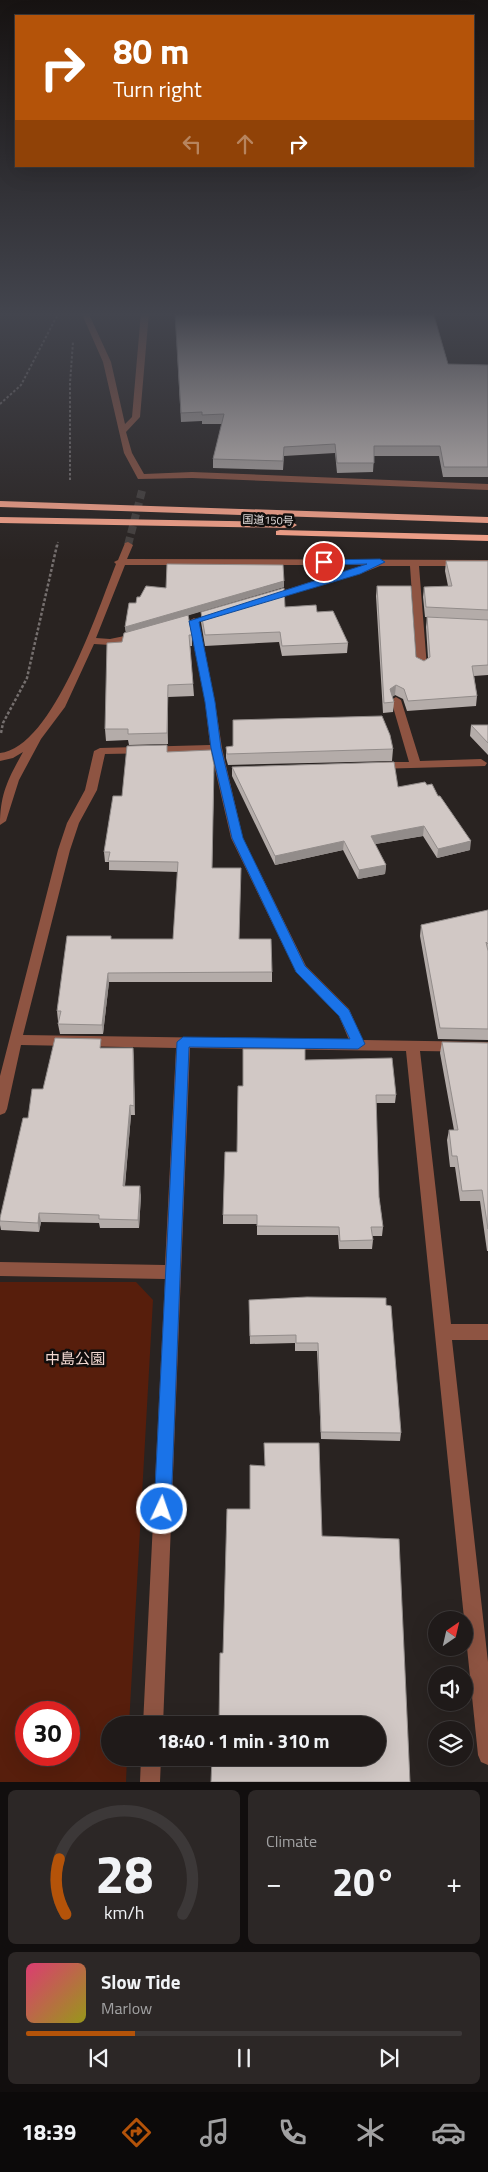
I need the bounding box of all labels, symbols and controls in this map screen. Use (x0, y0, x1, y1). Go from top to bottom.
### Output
text: 80 m (113, 24, 189, 78)
icon: right (30, 35, 95, 100)
text: Turn right (113, 72, 202, 106)
icon: left (178, 130, 206, 158)
icon: ahead (231, 130, 259, 158)
icon: right (284, 130, 312, 158)
street label: 国道150号 (242, 511, 294, 529)
pin (303, 541, 345, 583)
icon: arrive (310, 548, 338, 576)
park label: 中島公園 (45, 1347, 105, 1370)
position arrow (135, 1482, 187, 1534)
north arrow (428, 1611, 472, 1656)
map controls (428, 1611, 473, 1766)
button: sound (428, 1666, 473, 1711)
speed limit sign: 30 (15, 1701, 80, 1766)
button: layers (428, 1721, 473, 1766)
text: 18:40 · 1 min · 310 m (157, 1726, 330, 1755)
text: Climate (266, 1829, 317, 1853)
text: 28 (95, 1834, 153, 1913)
text: 20° (332, 1853, 396, 1911)
text: − (266, 1861, 282, 1904)
text: + (446, 1861, 462, 1904)
text: km/h (104, 1899, 144, 1926)
text: Slow Tide (101, 1967, 180, 1996)
text: Marlow (101, 1996, 152, 2020)
icon: previous (85, 2044, 113, 2072)
icon: pause (230, 2044, 258, 2072)
icon: next (375, 2044, 403, 2072)
text: 18:39 (22, 2115, 76, 2149)
icon: directions (119, 2115, 154, 2150)
icon: music (197, 2115, 232, 2150)
icon: phone (275, 2115, 310, 2150)
icon: climate (353, 2115, 388, 2150)
icon: car (431, 2115, 466, 2150)

